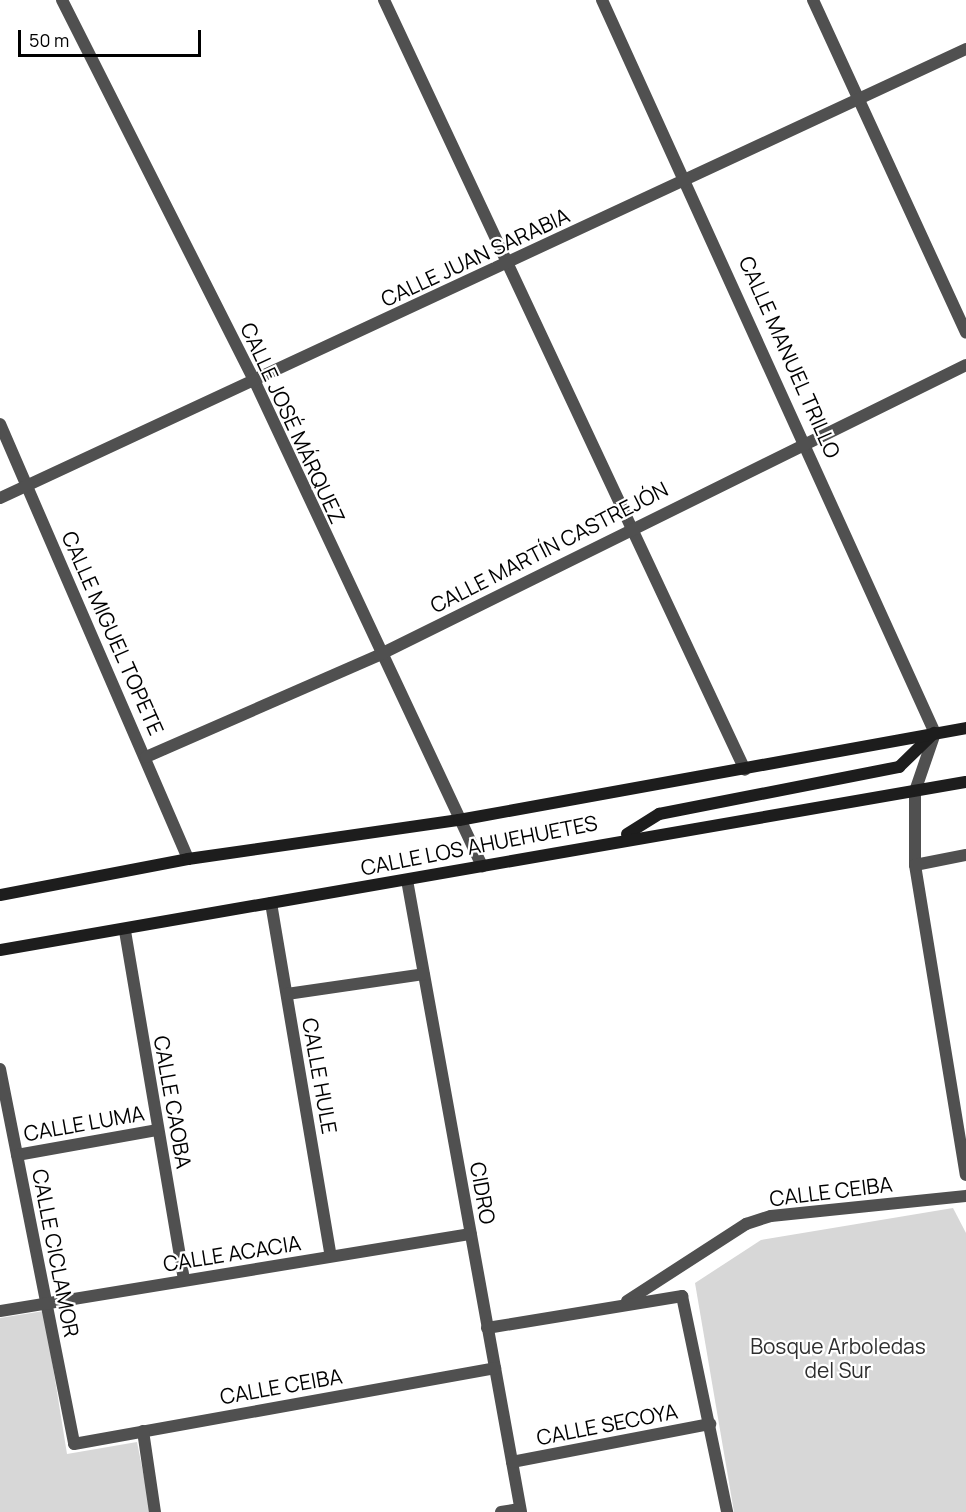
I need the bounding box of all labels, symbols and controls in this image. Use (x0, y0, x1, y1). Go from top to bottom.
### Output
scale bar (21, 18, 204, 56)
text: 50 m (29, 28, 69, 52)
street label: CALLE JUAN SARABIA (377, 202, 573, 312)
street label: CALLE MANUEL TRILLO (734, 252, 846, 462)
street label: CALLE JOSÉ MÁRQUEZ (235, 319, 351, 527)
street label: CALLE MARTÍN CASTREJÓN (426, 476, 672, 618)
street label: CALLE MIGUEL TOPETE (56, 527, 170, 739)
street label: CALLE LOS AHUEHUETES (359, 810, 599, 880)
street label: CALLE HULE (297, 1016, 343, 1136)
street label: CALLE CAOBA (149, 1034, 197, 1170)
street label: CALLE LUMA (22, 1100, 146, 1146)
street label: CIDRO (465, 1160, 501, 1226)
street label: CALLE CICLAMOR (27, 1167, 85, 1339)
street label: CALLE CEIBA (768, 1171, 894, 1211)
street label: CALLE ACACIA (161, 1230, 303, 1276)
park label: Bosque Arboledas del Sur (750, 1333, 926, 1383)
street label: CALLE CEIBA (218, 1363, 344, 1409)
street label: CALLE SECOYA (534, 1398, 680, 1450)

